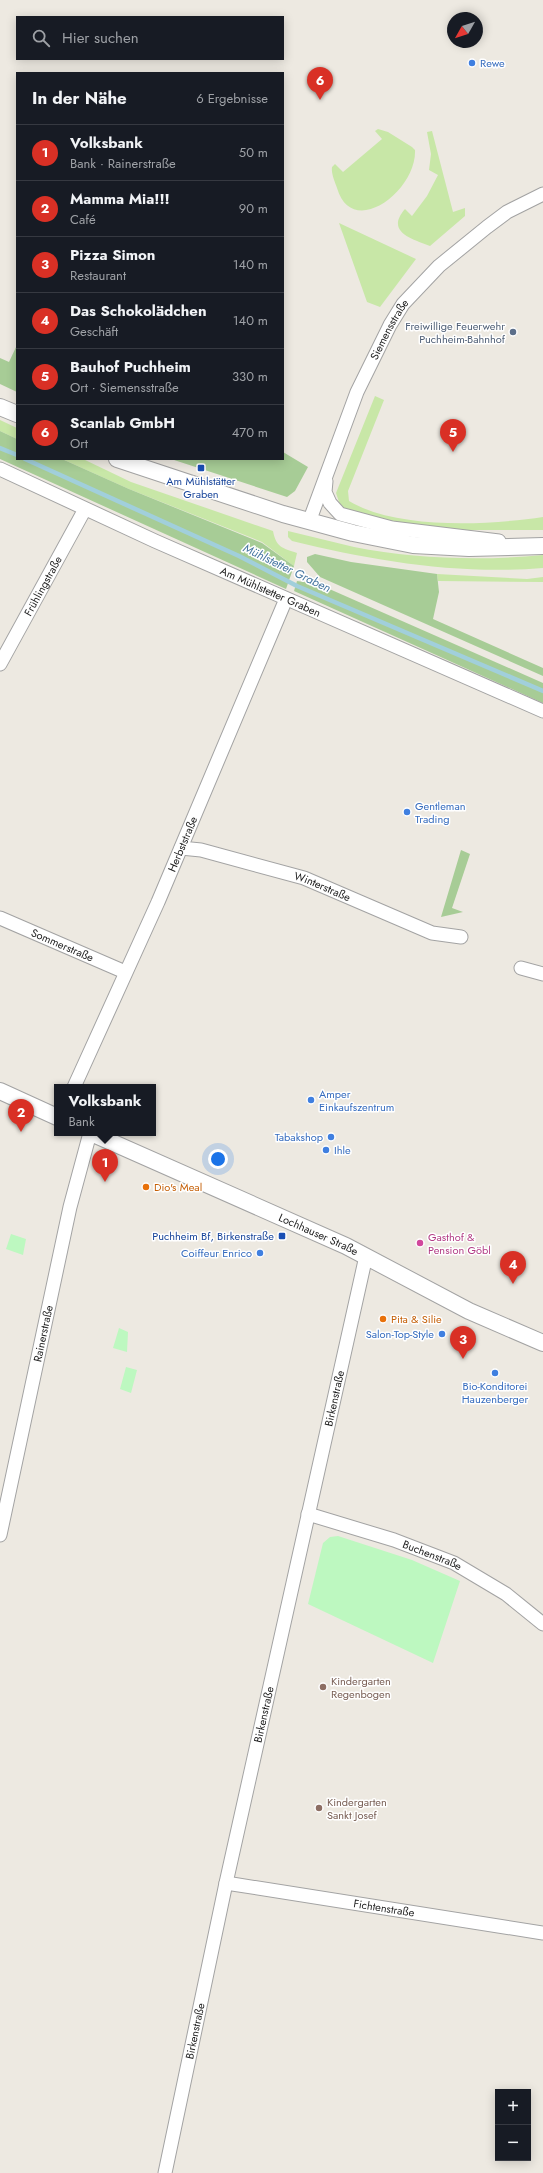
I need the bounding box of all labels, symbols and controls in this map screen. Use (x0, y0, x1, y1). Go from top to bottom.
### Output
north arrow (447, 12, 483, 48)
search box (16, 16, 284, 60)
icon: search (30, 27, 52, 49)
text: Hier suchen (62, 27, 139, 49)
place label: Rewe (480, 55, 505, 71)
marker: Rewe (467, 58, 477, 68)
pin: 6 (307, 67, 333, 100)
text: In der Nähe (32, 86, 127, 110)
text: 6 Ergebnisse (196, 89, 268, 108)
text: Volksbank (70, 132, 143, 154)
text: 1 (42, 143, 48, 162)
text: 50 m (239, 143, 268, 162)
text: Bank · Rainerstraße (70, 154, 176, 173)
text: Mamma Mia!!! (70, 188, 170, 210)
text: 2 (41, 199, 49, 218)
text: 90 m (239, 199, 268, 218)
text: Café (70, 210, 96, 229)
text: Pizza Simon (70, 244, 155, 266)
text: 3 (41, 255, 49, 274)
text: 140 m (233, 255, 268, 274)
text: Restaurant (70, 266, 126, 285)
street label: Siemensstraße (366, 295, 412, 362)
text: Das Schokolädchen (70, 300, 207, 322)
text: 4 (40, 311, 50, 330)
text: 140 m (233, 311, 268, 330)
place label: Freiwillige Feuerwehr Puchheim-Bahnhof (405, 318, 506, 347)
text: Geschäft (70, 322, 118, 341)
marker: Freiwillige Feuerwehr Puchheim-Bahnhof (508, 327, 518, 337)
text: Bauhof Puchheim (70, 356, 191, 378)
text: 5 (41, 367, 49, 386)
text: 330 m (232, 367, 268, 386)
text: Ort · Siemensstraße (70, 378, 179, 397)
text: Scanlab GmbH (70, 412, 175, 434)
pin: 5 (440, 419, 466, 452)
text: 6 (41, 423, 49, 442)
text: 470 m (232, 423, 268, 442)
text: Ort (70, 434, 88, 453)
marker: Am Mühlstätter Graben (196, 463, 206, 473)
place label: Am Mühlstätter Graben (166, 473, 236, 502)
water label: Mühlstetter Graben (240, 539, 334, 597)
street label: Frühlingstraße (20, 553, 66, 619)
street label: Am Mühlstetter Graben (218, 563, 323, 621)
place label: Gentleman Trading (415, 798, 465, 827)
marker: Gentleman Trading (402, 807, 412, 817)
street label: Herbststraße (164, 814, 201, 874)
street label: Winterstraße (293, 868, 353, 905)
street label: Sommerstraße (29, 924, 97, 966)
popup (54, 1084, 156, 1136)
place label: Amper Einkaufszentrum (319, 1086, 394, 1115)
text: Volksbank (69, 1090, 141, 1112)
marker: Amper Einkaufszentrum (306, 1095, 316, 1105)
pin: 2 (8, 1099, 34, 1132)
text: Bank (69, 1112, 95, 1131)
place label: Tabakshop (275, 1129, 323, 1145)
marker: Tabakshop (326, 1132, 336, 1142)
place label: Ihle (334, 1142, 351, 1158)
marker: Ihle (321, 1145, 331, 1155)
pin: 1 (92, 1149, 118, 1182)
your location (208, 1149, 228, 1169)
place label: Dio's Meal (154, 1179, 202, 1195)
marker: Dio's Meal (141, 1182, 151, 1192)
street label: Lochhauser Straße (276, 1209, 361, 1259)
place label: Puchheim Bf, Birkenstraße (152, 1228, 274, 1244)
place label: Gasthof & Pension Göbl (428, 1229, 491, 1258)
marker: Puchheim Bf, Birkenstraße (277, 1231, 287, 1241)
marker: Gasthof & Pension Göbl (415, 1238, 425, 1248)
place label: Coiffeur Enrico (181, 1245, 252, 1261)
marker: Coiffeur Enrico (255, 1248, 265, 1258)
pin: 4 (500, 1251, 526, 1284)
street label: Rainerstraße (29, 1303, 57, 1363)
place label: Pita & Silie (391, 1311, 442, 1327)
marker: Pita & Silie (378, 1314, 388, 1324)
place label: Salon-Top-Style (366, 1326, 434, 1342)
pin: 3 (450, 1326, 476, 1359)
marker: Salon-Top-Style (437, 1329, 447, 1339)
street label: Birkenstraße (320, 1368, 348, 1428)
marker: Bio-Konditorei Hauzenberger (490, 1368, 500, 1378)
place label: Bio-Konditorei Hauzenberger (462, 1378, 528, 1407)
street label: Buchenstraße (400, 1536, 465, 1574)
place label: Kindergarten Regenbogen (331, 1673, 391, 1702)
marker: Kindergarten Regenbogen (318, 1682, 328, 1692)
street label: Birkenstraße (250, 1685, 278, 1744)
place label: Kindergarten Sankt Josef (327, 1794, 387, 1823)
marker: Kindergarten Sankt Josef (314, 1803, 324, 1813)
street label: Fichtenstraße (352, 1895, 416, 1921)
street label: Birkenstraße (181, 2001, 209, 2061)
map controls (495, 2089, 531, 2161)
button: + (495, 2089, 531, 2125)
button: − (495, 2125, 531, 2161)

